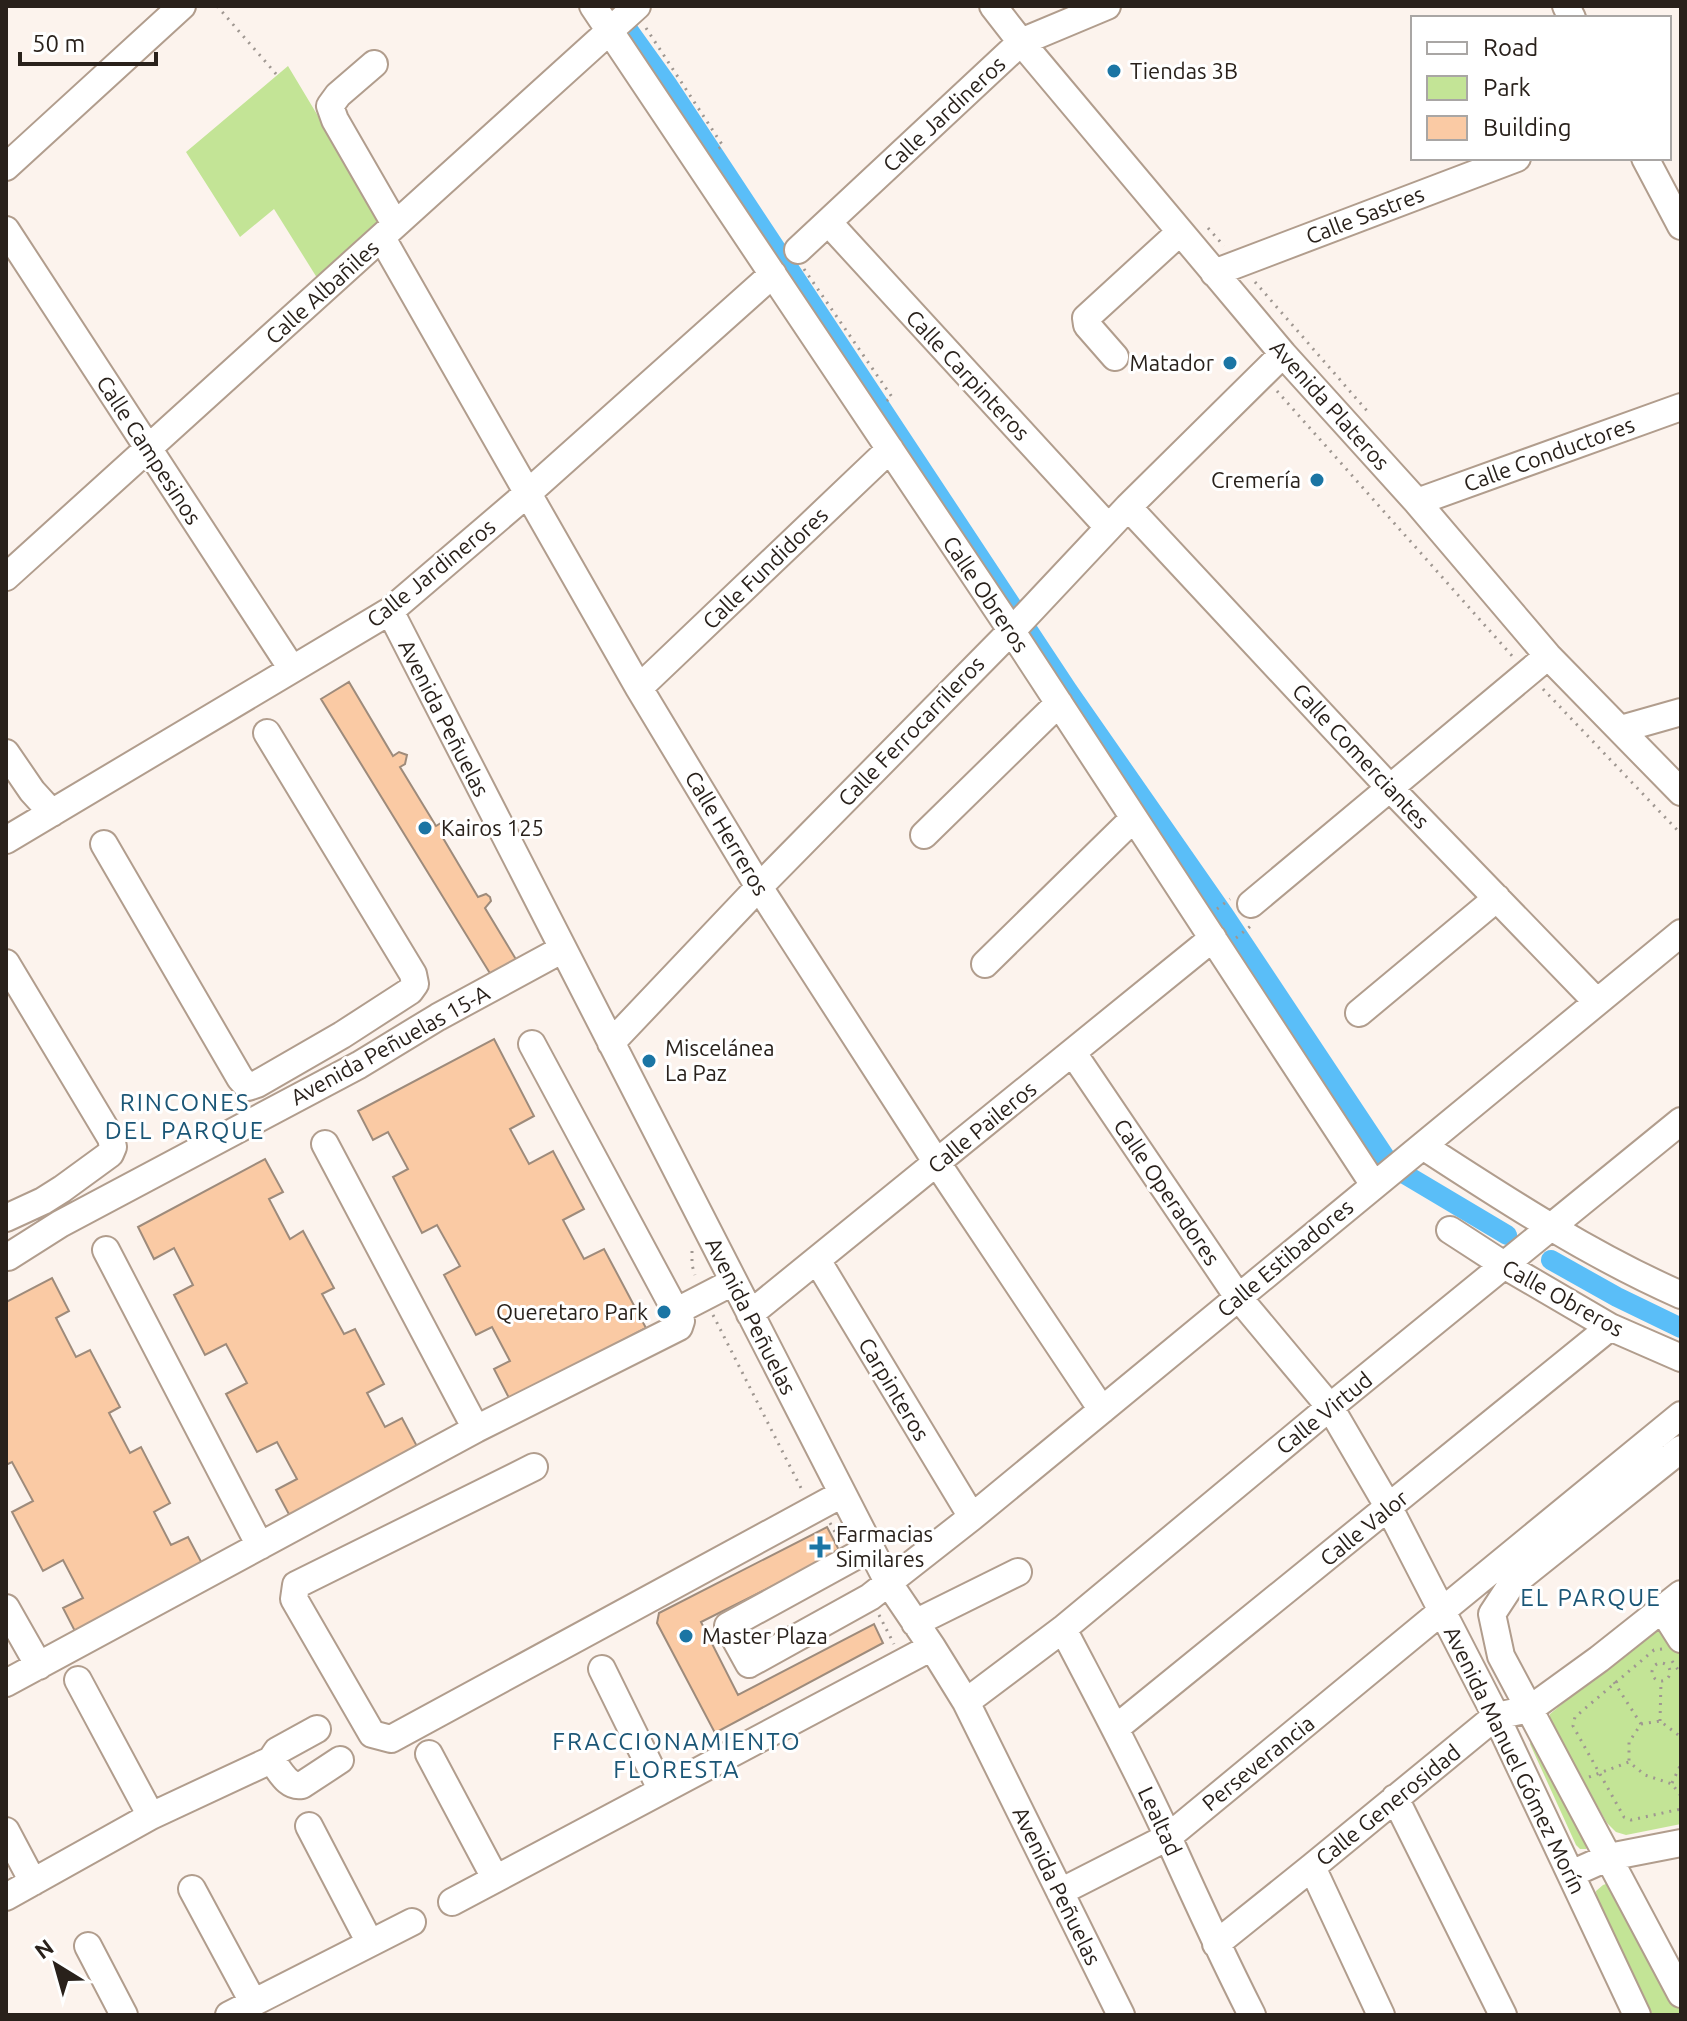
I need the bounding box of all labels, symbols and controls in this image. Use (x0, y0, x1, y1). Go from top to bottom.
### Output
scale bar (20, 16, 156, 66)
legend (1411, 16, 1671, 160)
text: 50 m (32, 30, 85, 57)
text: Road (1483, 34, 1538, 61)
street label: Calle Jardineros (877, 51, 1010, 177)
place label: Tiendas 3B (1130, 58, 1238, 83)
marker: Tiendas 3B (1105, 62, 1123, 80)
text: Park (1483, 74, 1531, 101)
text: Building (1483, 114, 1571, 141)
street label: Calle Sastres (1302, 181, 1427, 249)
street label: Calle Albañiles (260, 234, 383, 349)
street label: Calle Carpinteros (902, 304, 1035, 445)
street label: Avenida Plateros (1266, 335, 1395, 475)
place label: Matador (1130, 350, 1215, 375)
marker: Matador (1221, 354, 1239, 372)
street label: Calle Campesinos (92, 371, 207, 529)
street label: Calle Conductores (1460, 411, 1637, 496)
place label: Cremería (1211, 467, 1301, 492)
marker: Cremería (1308, 471, 1326, 489)
street label: Calle Fundidores (697, 502, 832, 634)
street label: Calle Jardineros (362, 513, 500, 632)
street label: Calle Obreros (938, 531, 1034, 657)
street label: Avenida Peñuelas (394, 635, 495, 800)
street label: Calle Ferrocarrileros (833, 650, 989, 811)
street label: Calle Comerciantes (1288, 678, 1435, 833)
street label: Calle Herreros (681, 766, 774, 899)
place label: Kairos 125 (441, 815, 544, 840)
marker: Kairos 125 (416, 819, 434, 837)
street label: Avenida Peñuelas 15-A (286, 979, 494, 1110)
place label: Miscelánea La Paz (665, 1035, 774, 1085)
marker: Miscelánea La Paz (640, 1052, 658, 1070)
street label: Calle Paileros (923, 1075, 1041, 1178)
district label: RINCONES DEL PARQUE (105, 1089, 265, 1144)
street label: Calle Operadores (1109, 1114, 1226, 1270)
street label: Calle Estibadores (1212, 1194, 1358, 1322)
street label: Avenida Peñuelas (701, 1233, 802, 1398)
street label: Calle Obreros (1498, 1254, 1628, 1341)
place label: Queretaro Park (496, 1299, 648, 1324)
marker: Queretaro Park (655, 1303, 673, 1321)
street label: Carpinteros (854, 1333, 935, 1445)
street label: Calle Virtud (1271, 1366, 1377, 1459)
street label: Calle Valor (1315, 1484, 1413, 1570)
place label: Farmacias Similares (836, 1521, 933, 1571)
marker: Farmacias Similares (811, 1538, 829, 1556)
district label: EL PARQUE (1520, 1584, 1662, 1611)
street label: Avenida Manuel Gómez Morín (1440, 1622, 1591, 1898)
place label: Master Plaza (702, 1623, 828, 1648)
marker: Master Plaza (677, 1627, 695, 1645)
street label: Perseverancia (1197, 1710, 1319, 1815)
district label: FRACCIONAMIENTO FLORESTA (552, 1728, 802, 1783)
street label: Calle Generosidad (1311, 1739, 1465, 1870)
street label: Lealtad (1134, 1782, 1187, 1859)
street label: Avenida Peñuelas (1008, 1803, 1107, 1969)
north arrow (16, 1925, 96, 2005)
text: N (30, 1934, 58, 1964)

